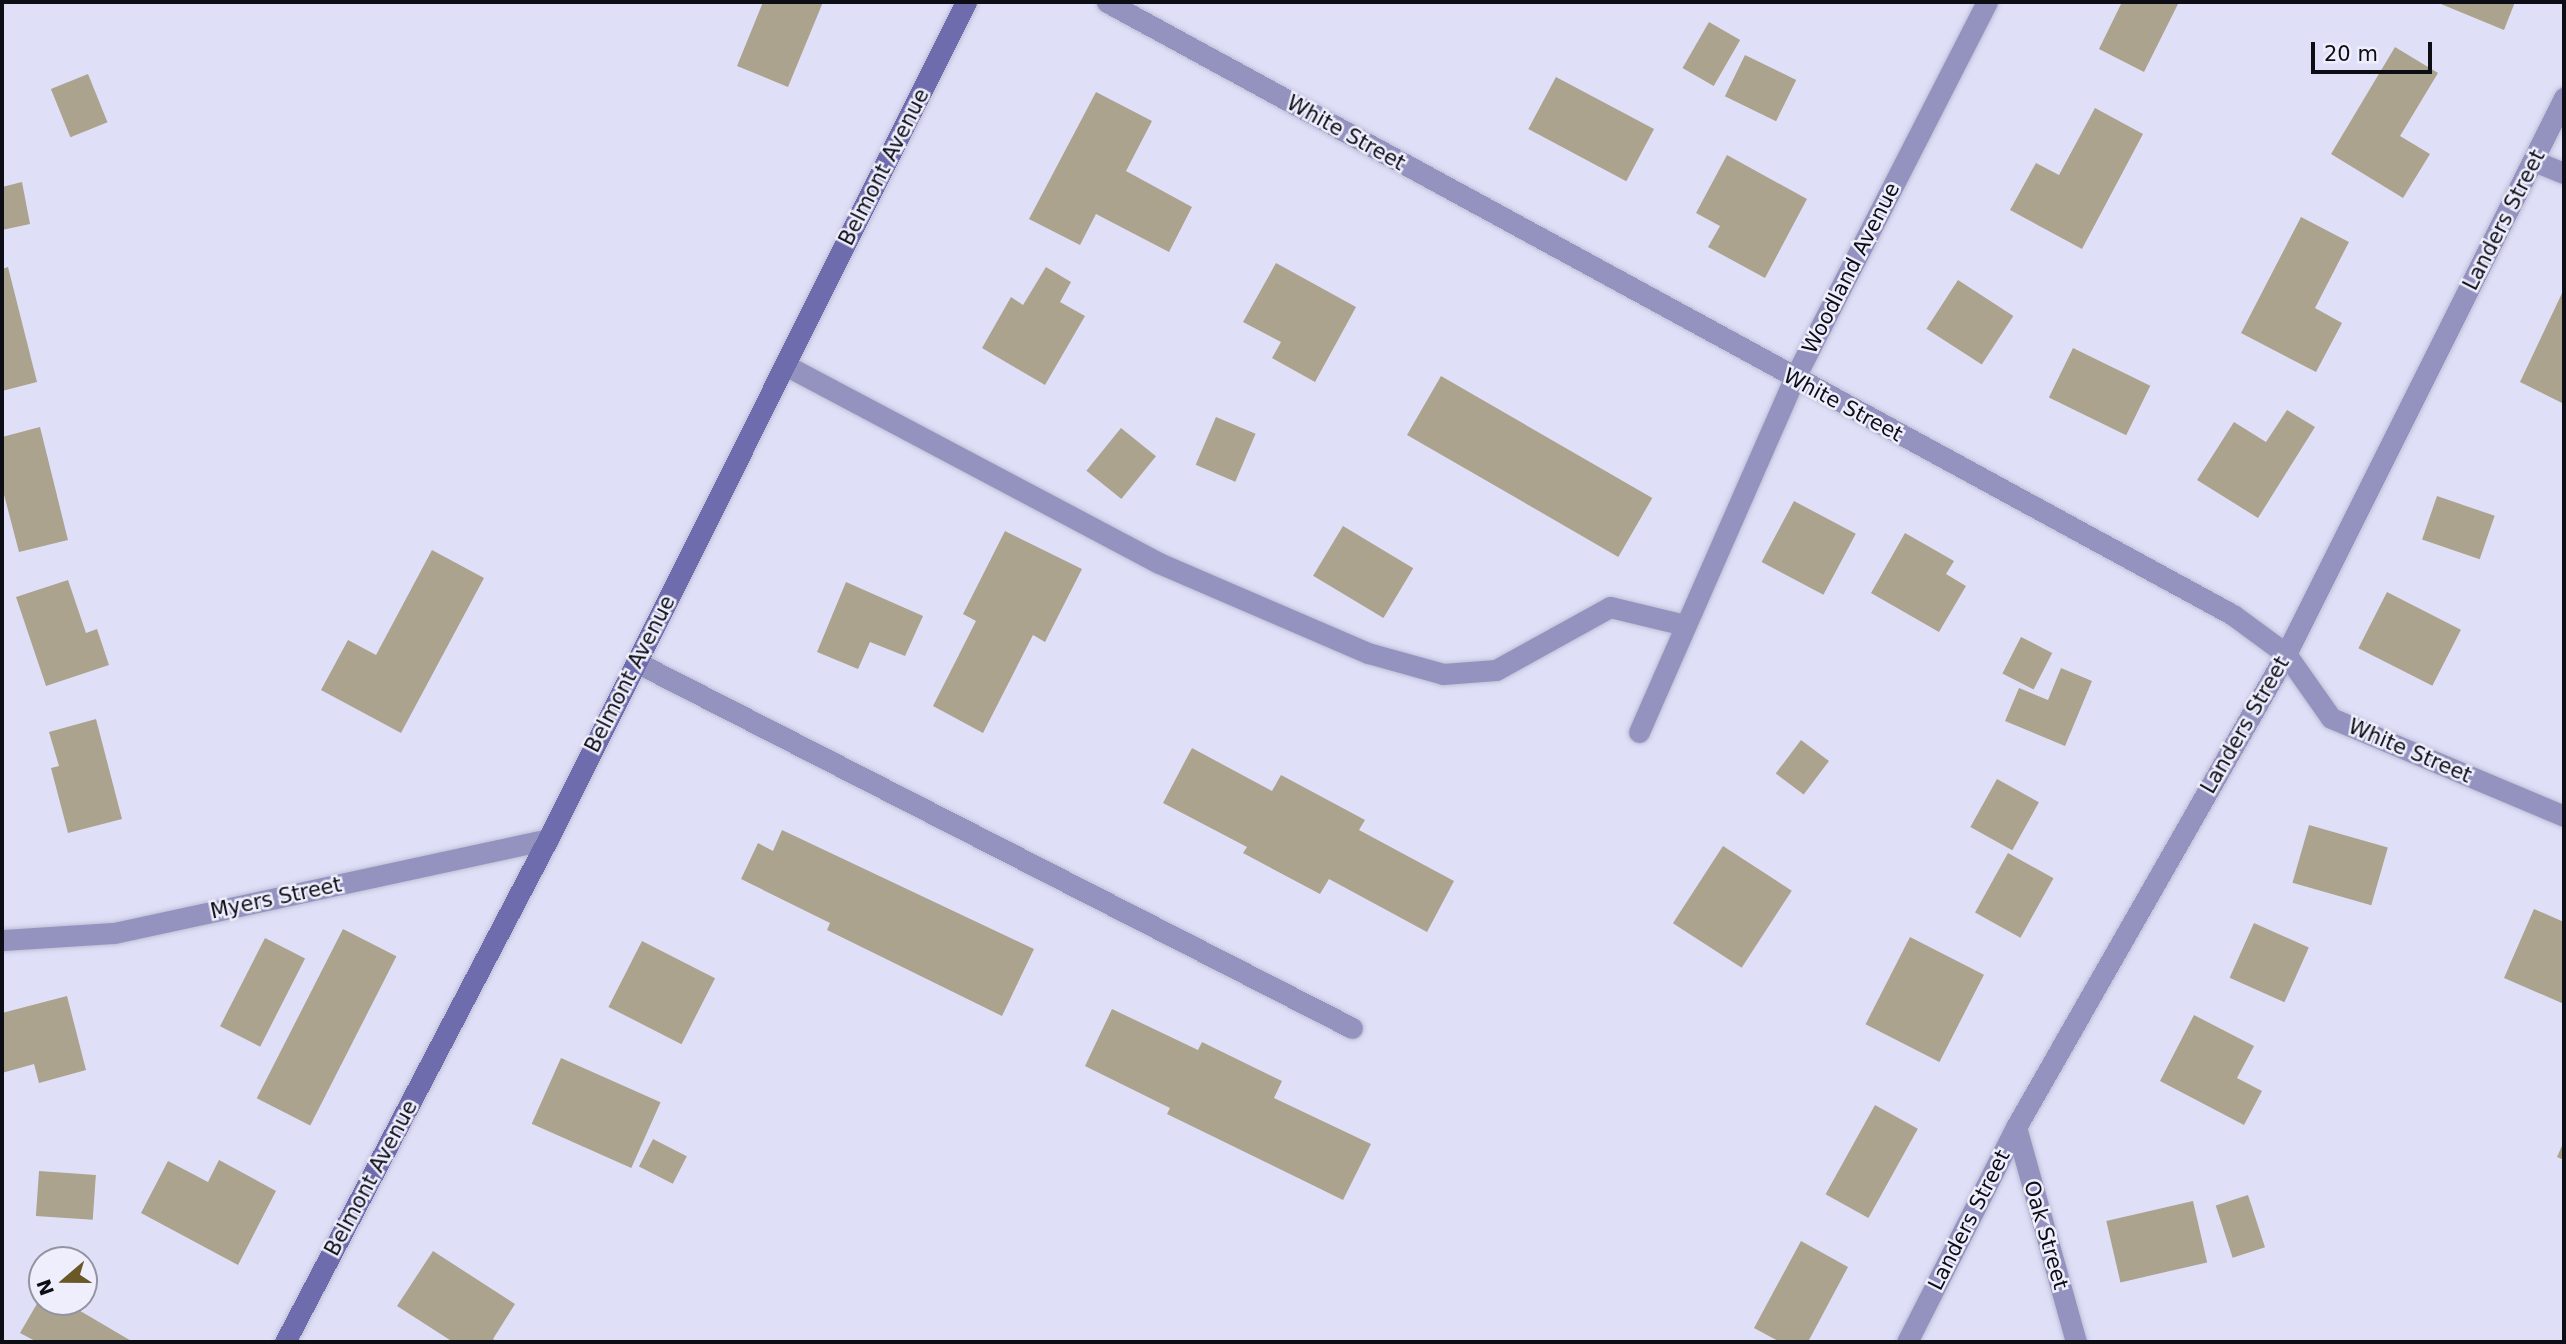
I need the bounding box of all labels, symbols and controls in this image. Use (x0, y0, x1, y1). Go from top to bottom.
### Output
scale bar (2314, 28, 2435, 72)
text: 20 m (2324, 42, 2378, 66)
street label: Belmont Avenue (834, 84, 934, 250)
street label: White Street (1282, 90, 1410, 176)
street label: Landers Street (2458, 146, 2550, 294)
street label: Woodland Avenue (1797, 178, 1905, 358)
street label: White Street (1779, 363, 1907, 447)
street label: Belmont Avenue (580, 591, 680, 757)
street label: Landers Street (2196, 652, 2294, 798)
street label: White Street (2345, 714, 2475, 788)
street label: Myers Street (208, 872, 344, 924)
street label: Belmont Avenue (319, 1096, 423, 1260)
street label: Landers Street (1923, 1146, 2015, 1294)
street label: Oak Street (2018, 1178, 2074, 1292)
north arrow (28, 1246, 98, 1316)
text: N (32, 1276, 58, 1299)

